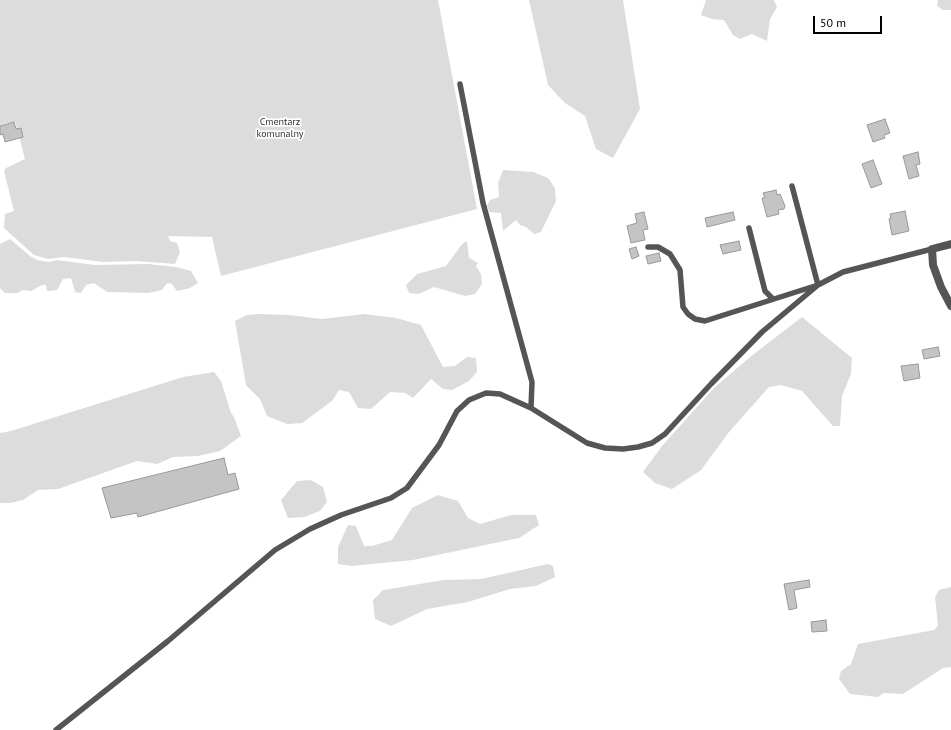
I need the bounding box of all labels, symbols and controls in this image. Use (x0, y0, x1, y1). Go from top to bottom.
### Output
scale bar (815, 8, 884, 34)
text: 50 m (820, 15, 846, 30)
park label: Cmentarz komunalny (256, 116, 304, 140)

